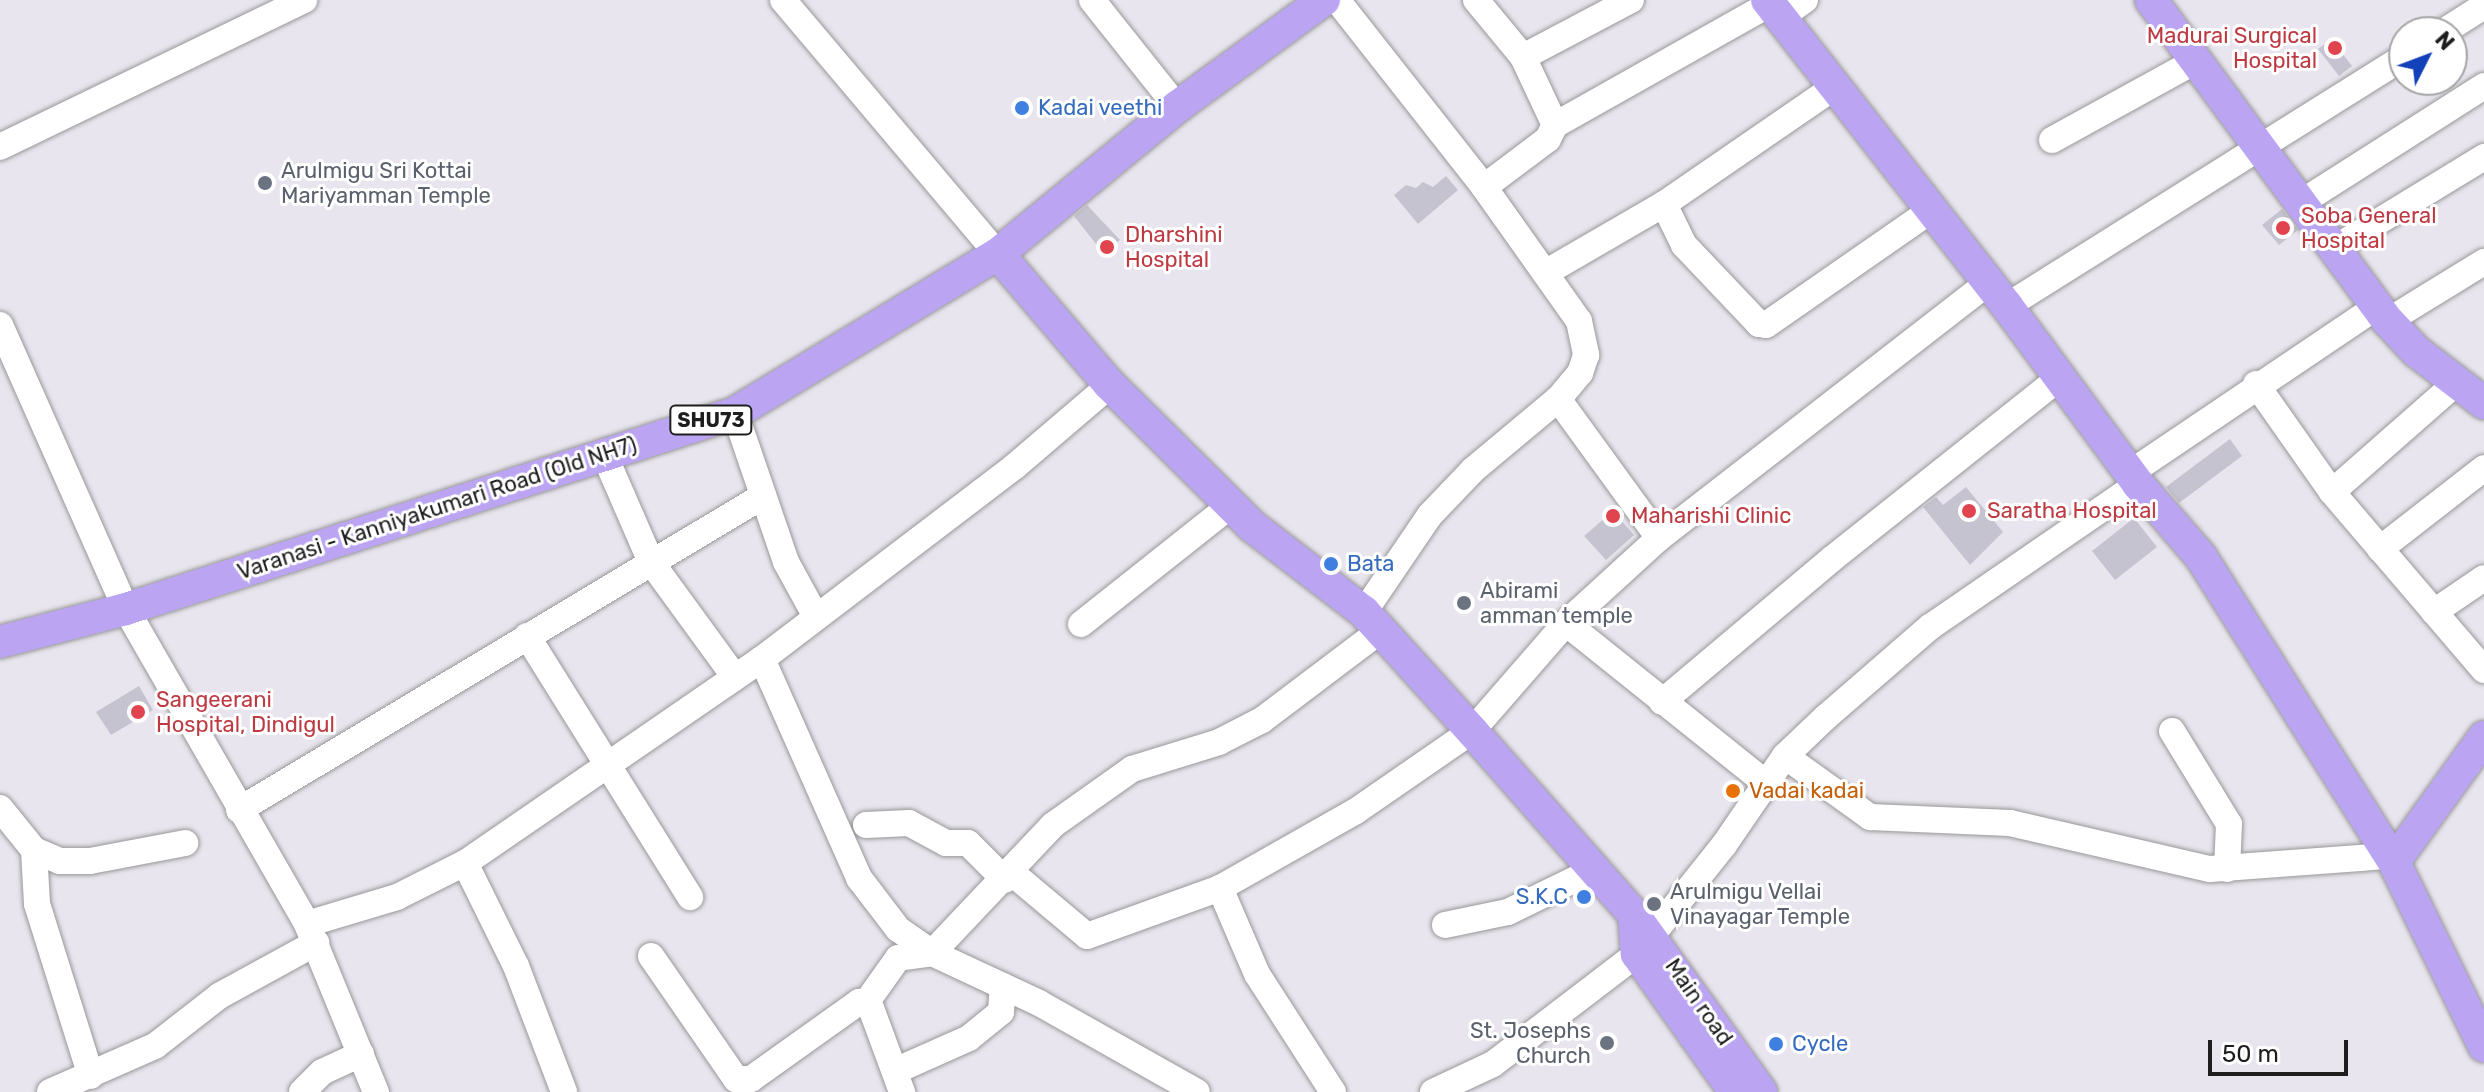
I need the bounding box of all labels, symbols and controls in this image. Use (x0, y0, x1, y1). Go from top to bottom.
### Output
north arrow (2388, 16, 2468, 96)
place label: Madurai Surgical Hospital (2147, 22, 2317, 74)
text: N (2429, 26, 2460, 56)
marker: Madurai Surgical Hospital (2324, 37, 2346, 59)
place label: Kadai veethi (1038, 95, 1163, 121)
marker: Kadai veethi (1013, 99, 1031, 117)
place label: Arulmigu Sri Kottai Mariyamman Temple (281, 157, 491, 208)
marker: Arulmigu Sri Kottai Mariyamman Temple (256, 174, 274, 192)
place label: Soba General Hospital (2301, 202, 2437, 254)
marker: Soba General Hospital (2272, 217, 2294, 239)
place label: Dharshini Hospital (1125, 221, 1223, 272)
marker: Dharshini Hospital (1096, 236, 1118, 258)
road number: SHU73 (669, 404, 753, 436)
street label: Varanasi - Kanniyakumari Road (Old NH7) (234, 431, 640, 585)
place label: Saratha Hospital (1987, 498, 2157, 524)
marker: Saratha Hospital (1958, 500, 1980, 522)
place label: Maharishi Clinic (1631, 503, 1791, 529)
marker: Maharishi Clinic (1602, 505, 1624, 527)
place label: Bata (1347, 551, 1394, 577)
marker: Bata (1322, 555, 1340, 573)
place label: Abirami amman temple (1480, 577, 1633, 628)
marker: Abirami amman temple (1455, 594, 1473, 612)
place label: Sangeerani Hospital, Dindigul (156, 686, 335, 738)
marker: Sangeerani Hospital, Dindigul (127, 701, 149, 723)
place label: Vadai kadai (1749, 778, 1864, 804)
marker: Vadai kadai (1724, 782, 1742, 800)
place label: Arulmigu Vellai Vinayagar Temple (1670, 878, 1851, 930)
place label: S.K.C (1516, 884, 1568, 910)
marker: S.K.C (1575, 888, 1593, 906)
marker: Arulmigu Vellai Vinayagar Temple (1645, 895, 1663, 913)
street label: Main road (1660, 954, 1738, 1050)
place label: St. Josephs Church (1470, 1017, 1591, 1068)
scale bar (2212, 1024, 2352, 1074)
place label: Cycle (1792, 1031, 1848, 1057)
marker: St. Josephs Church (1598, 1034, 1616, 1052)
marker: Cycle (1767, 1035, 1785, 1053)
text: 50 m (2222, 1040, 2279, 1068)

